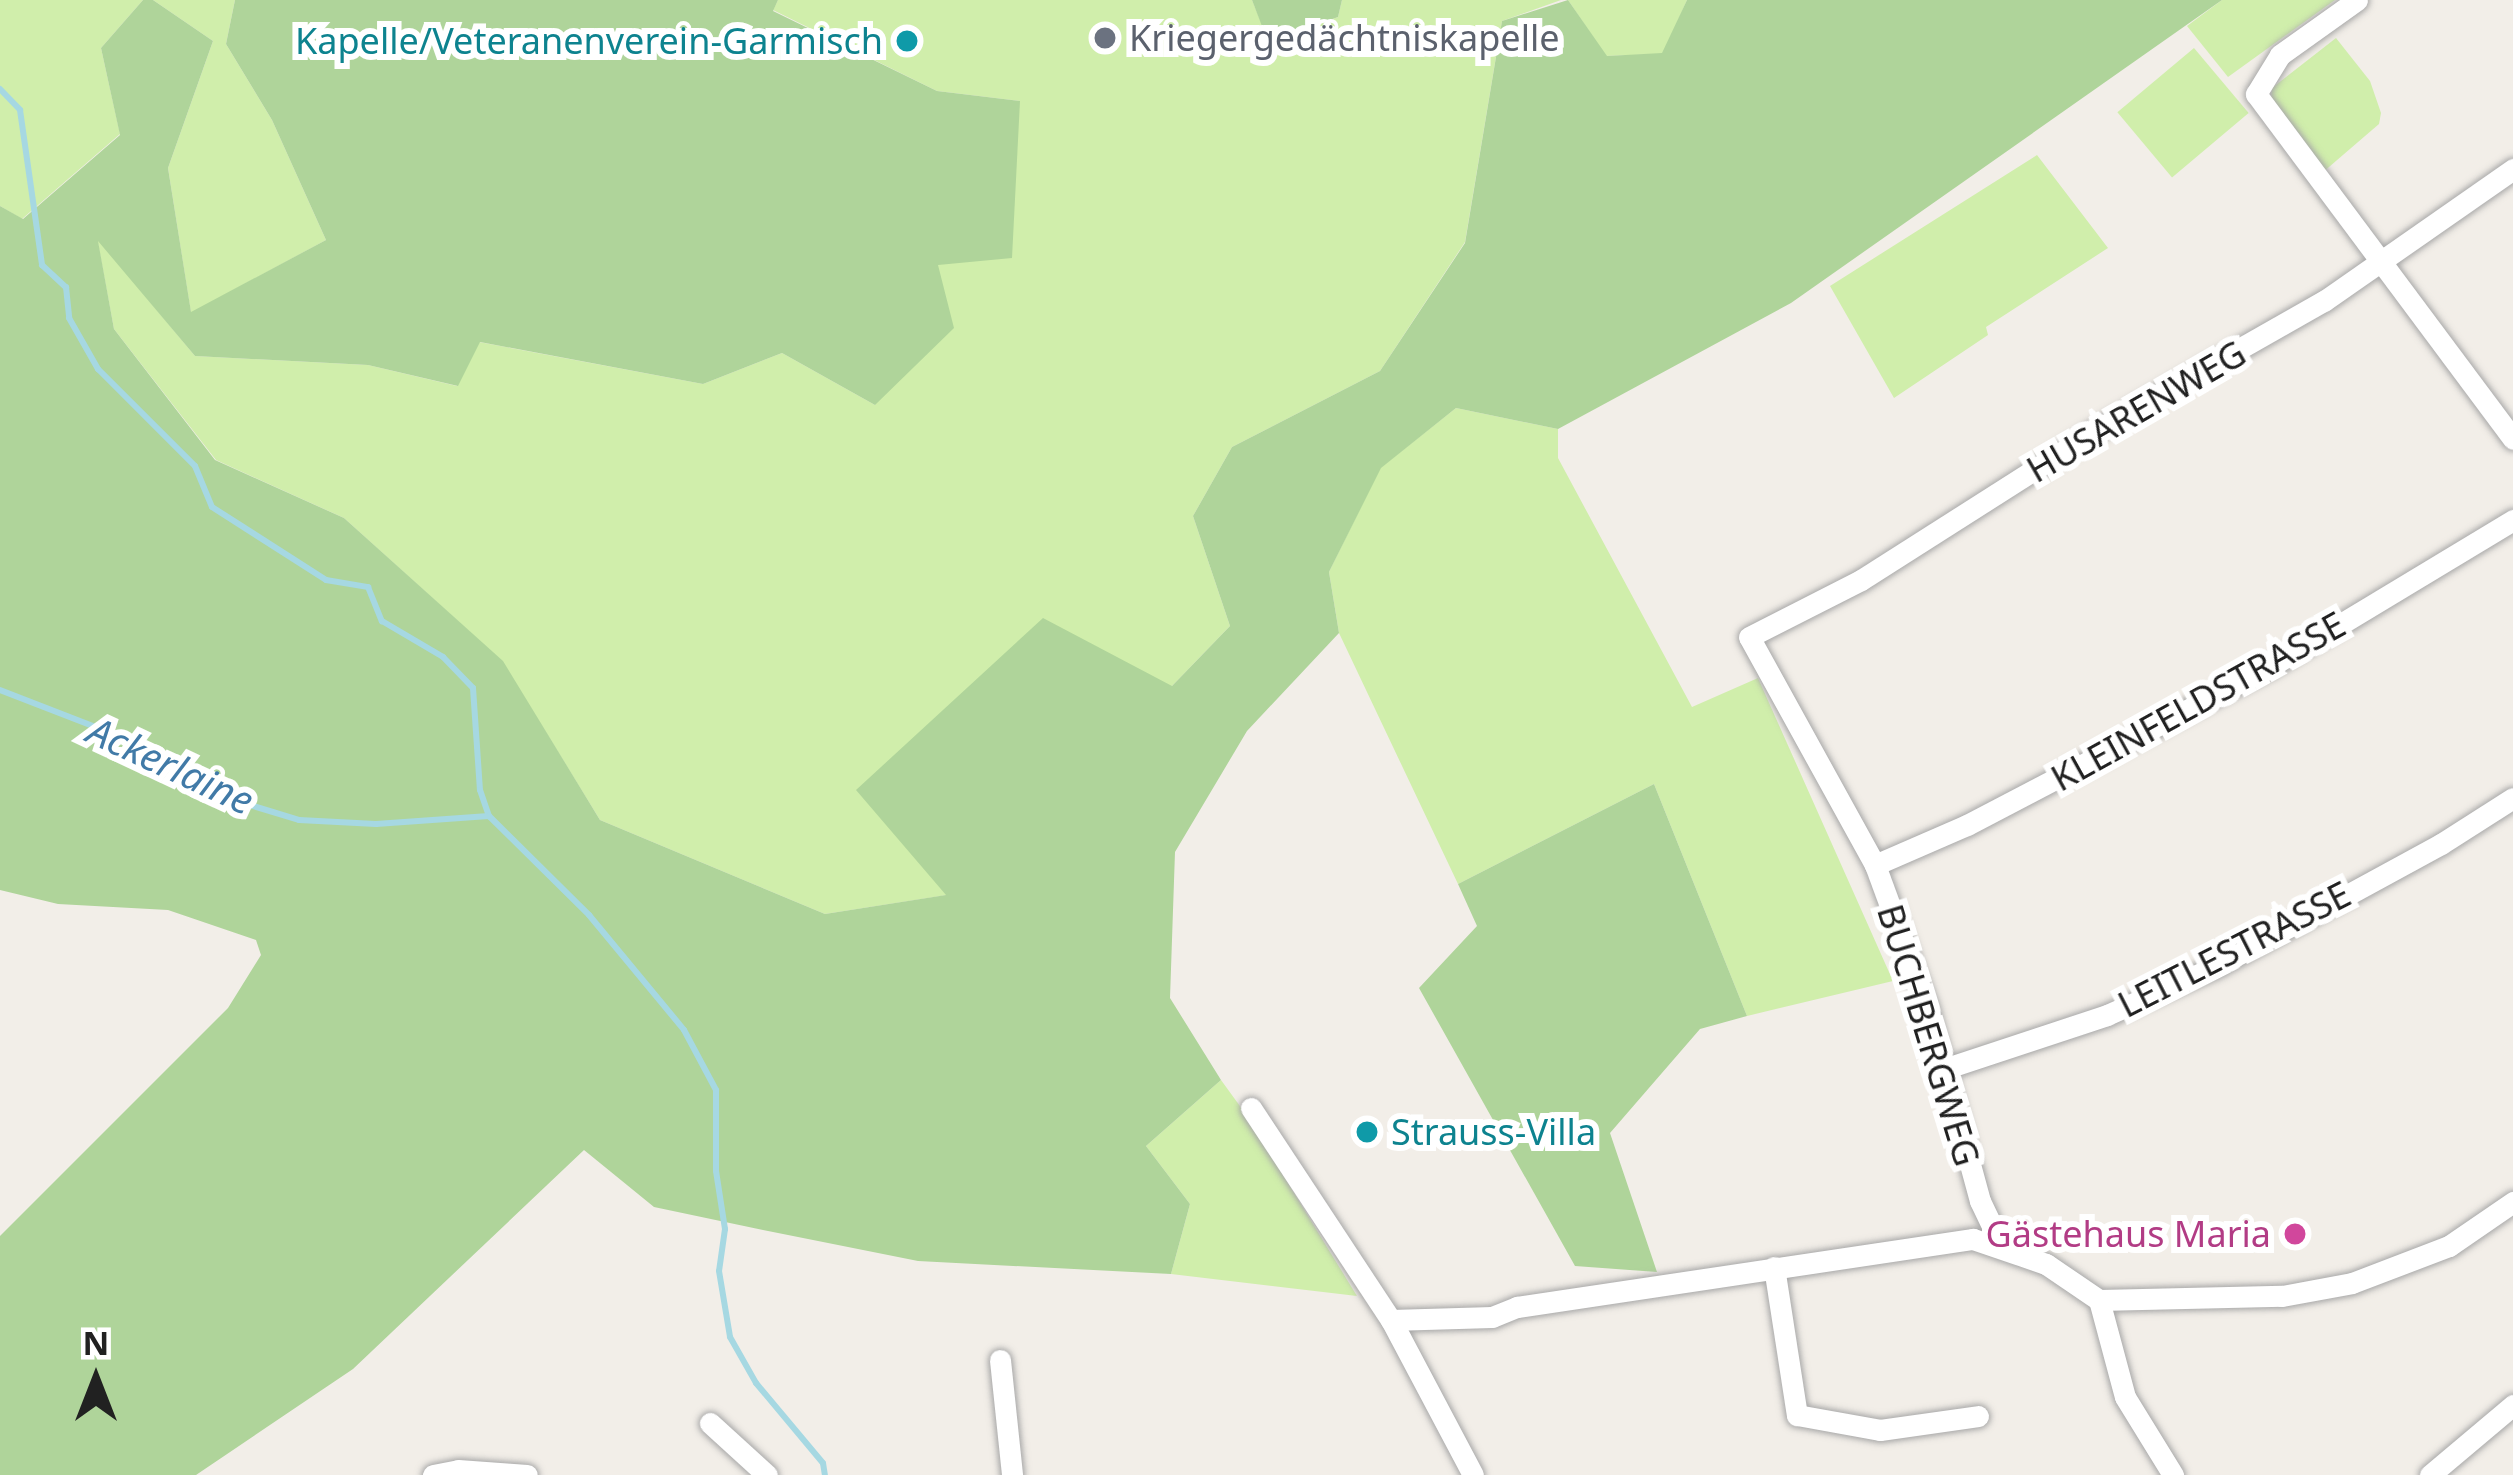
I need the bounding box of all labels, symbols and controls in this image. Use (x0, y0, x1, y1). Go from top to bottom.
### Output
place label: Kriegergedächtniskapelle (1129, 16, 1560, 60)
place label: Kapelle/Veteranenverein-Garmisch (295, 19, 883, 63)
marker: Kriegergedächtniskapelle (1092, 25, 1118, 51)
marker: Kapelle/Veteranenverein-Garmisch (894, 28, 920, 54)
street label: HUSARENWEG (2019, 331, 2253, 491)
street label: KLEINFELDSTRASSE (2044, 602, 2352, 800)
water label: Ackerlaine (81, 706, 261, 824)
street label: LEITLESTRASSE (2111, 872, 2357, 1026)
street label: BUCHBERGWEG (1869, 899, 1989, 1171)
place label: Strauss-Villa (1391, 1110, 1596, 1154)
marker: Strauss-Villa (1354, 1119, 1380, 1145)
place label: Gästehaus Maria (1986, 1212, 2271, 1256)
marker: Gästehaus Maria (2282, 1221, 2308, 1247)
north arrow (36, 1319, 156, 1439)
text: N (83, 1320, 109, 1365)

